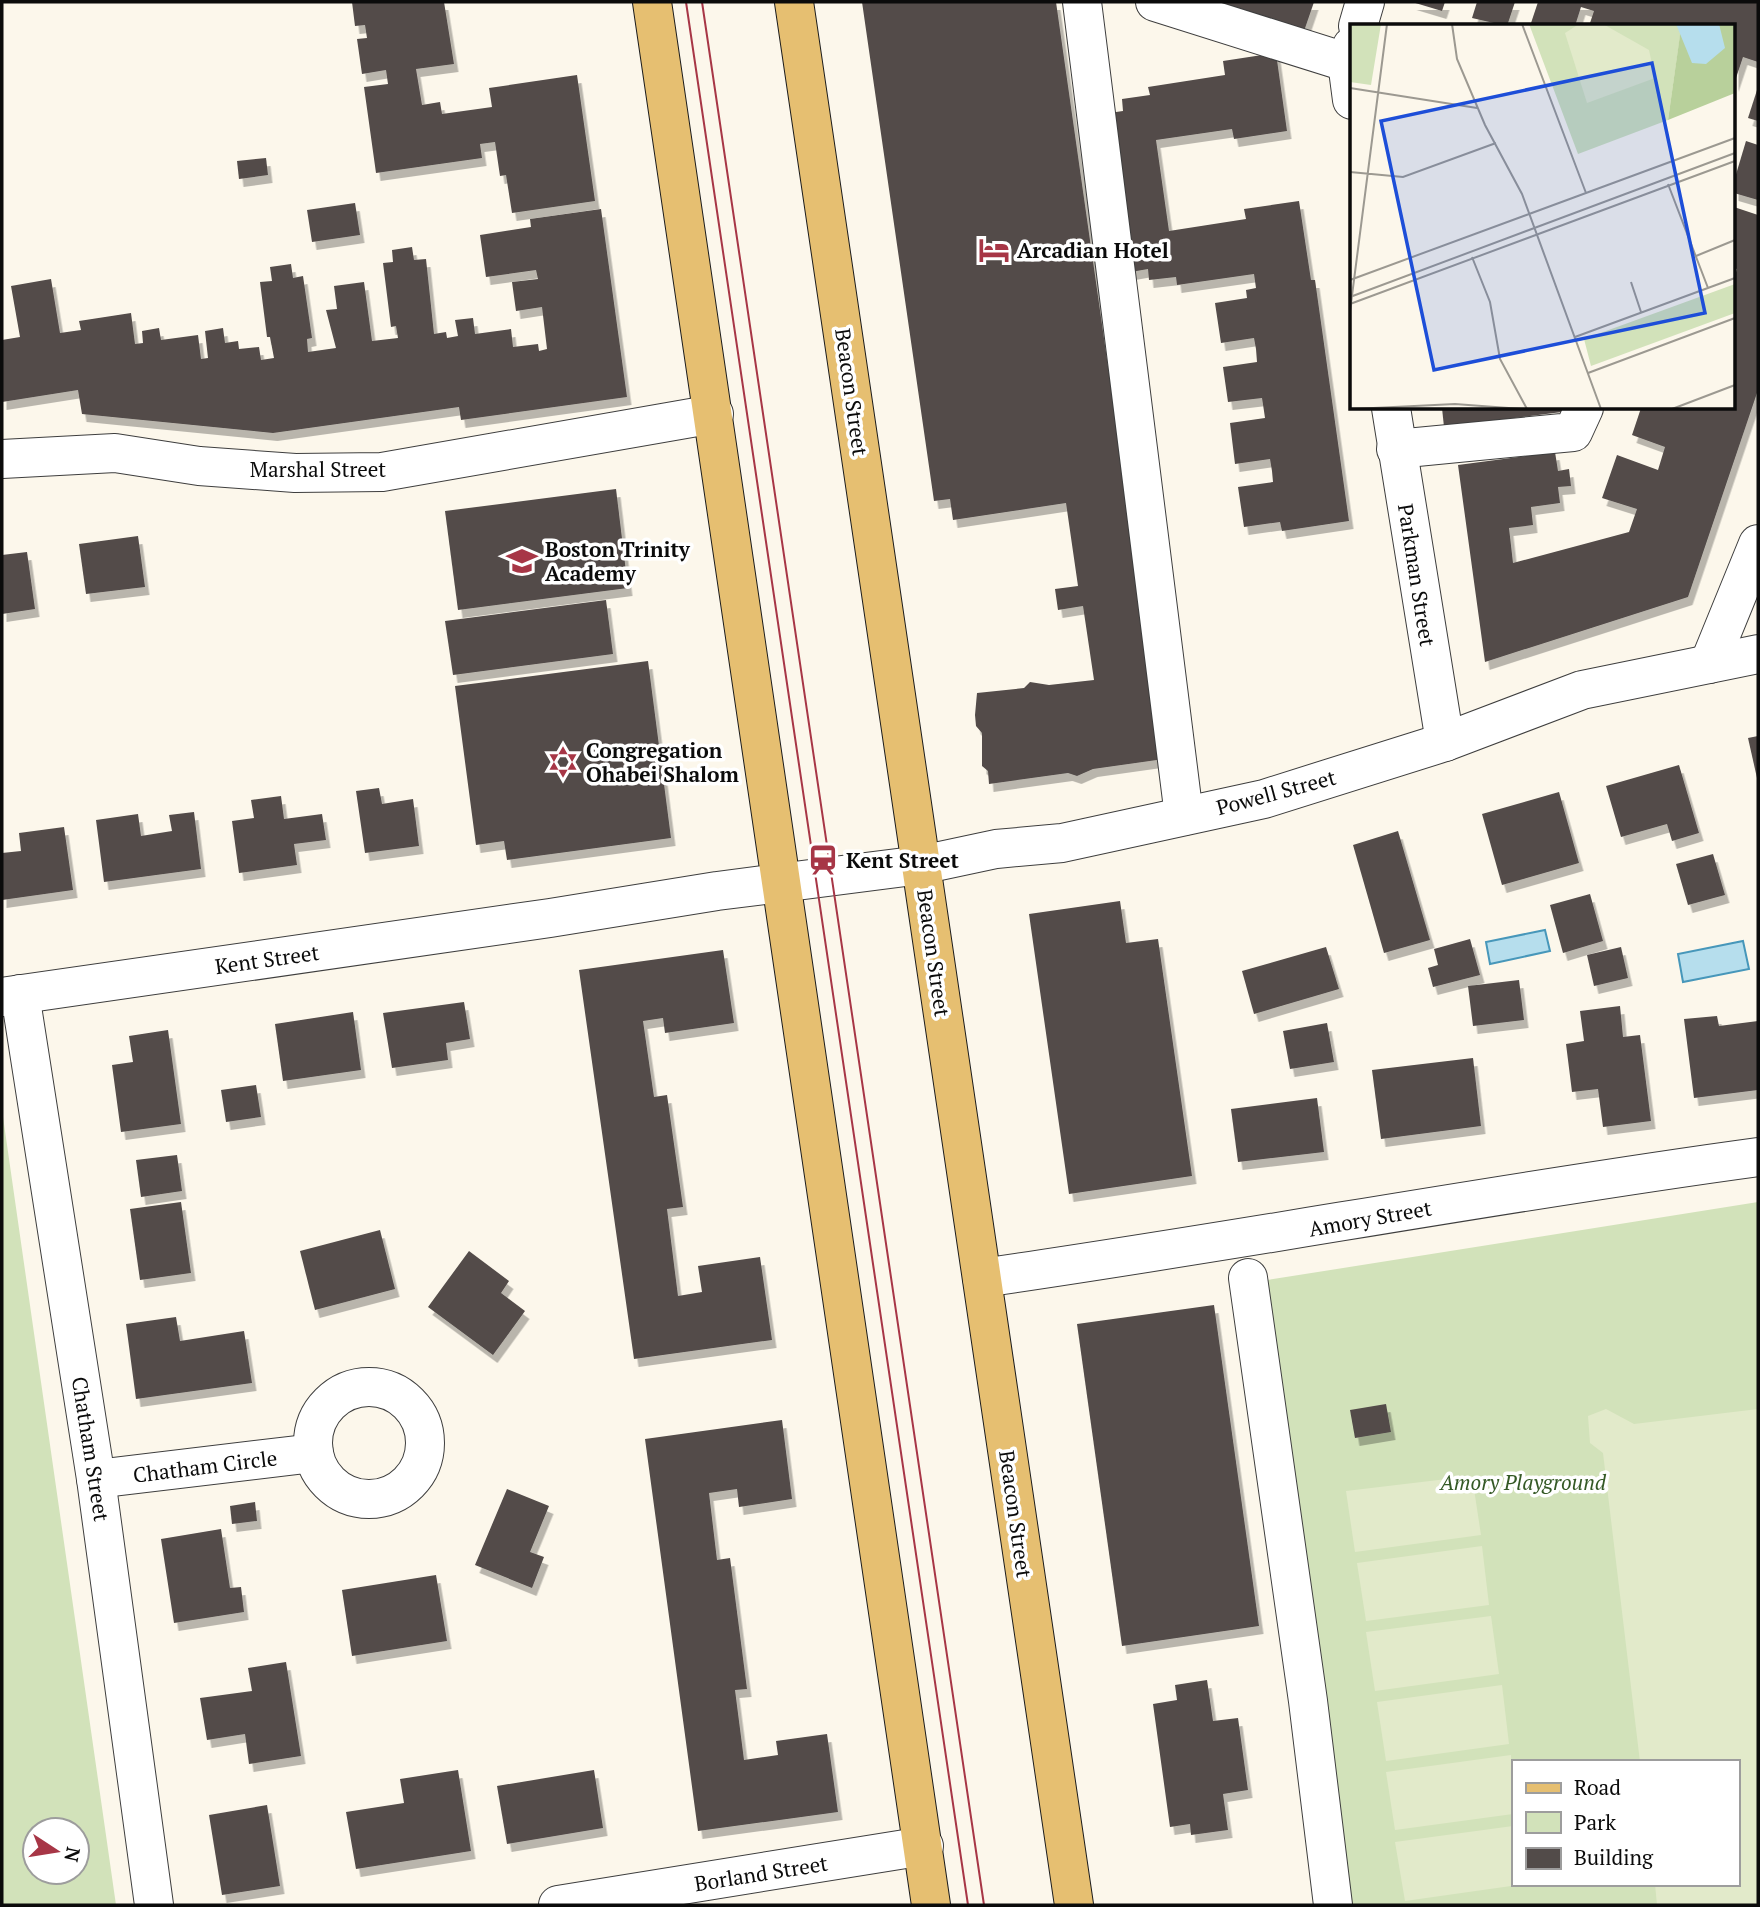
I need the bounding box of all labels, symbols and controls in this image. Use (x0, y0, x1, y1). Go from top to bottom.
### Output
inset map (1350, 24, 1736, 410)
hotel icon: Arcadian Hotel (977, 233, 1011, 267)
place label: Arcadian Hotel (1017, 236, 1169, 264)
street label: Beacon Street (829, 326, 875, 458)
street label: Marshal Street (250, 455, 386, 483)
street label: Parkman Street (1392, 502, 1442, 649)
place label: Boston Trinity Academy (545, 535, 691, 587)
school or university icon: Boston Trinity Academy (505, 544, 539, 578)
place label: Congregation Ohabei Shalom (586, 736, 740, 788)
synagogue icon: Congregation Ohabei Shalom (546, 745, 580, 779)
street label: Powell Street (1213, 763, 1339, 821)
station icon: Kent Street (806, 843, 840, 877)
place label: Kent Street (846, 846, 960, 874)
street label: Beacon Street (911, 887, 957, 1019)
street label: Kent Street (213, 938, 321, 980)
street label: Amory Street (1306, 1193, 1434, 1243)
street label: Chatham Street (66, 1374, 116, 1524)
street label: Chatham Circle (131, 1443, 279, 1489)
street label: Beacon Street (993, 1448, 1039, 1580)
park label: Amory Playground (1438, 1468, 1607, 1496)
legend (1512, 1760, 1739, 1886)
text: Road (1574, 1773, 1621, 1801)
text: Park (1574, 1808, 1616, 1836)
north arrow (21, 1816, 91, 1886)
text: Building (1574, 1843, 1654, 1871)
text: N (59, 1845, 87, 1865)
street label: Borland Street (692, 1849, 830, 1897)

